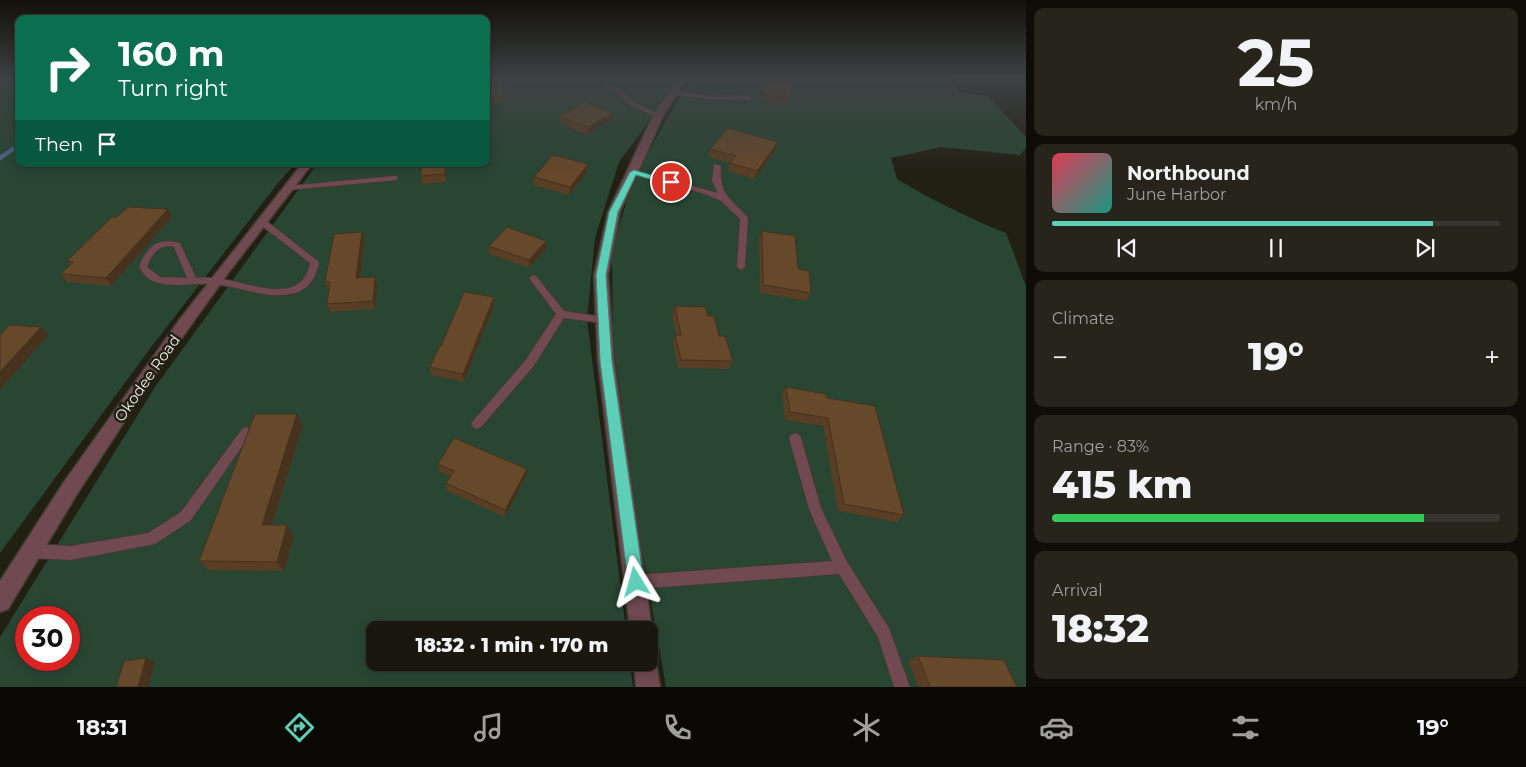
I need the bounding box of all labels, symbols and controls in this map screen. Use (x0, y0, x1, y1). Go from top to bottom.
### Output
text: 25 (1237, 23, 1315, 102)
text: 160 m (118, 32, 224, 75)
icon: right (35, 35, 100, 100)
text: Turn right (118, 75, 228, 102)
text: km/h (1255, 95, 1297, 114)
icon: arrive (93, 130, 121, 158)
text: Then (35, 133, 83, 156)
pin (650, 161, 692, 203)
text: Northbound (1127, 162, 1250, 185)
icon: arrive (657, 168, 685, 196)
text: June Harbor (1127, 185, 1226, 204)
icon: previous (1113, 234, 1141, 262)
icon: pause (1262, 234, 1290, 262)
icon: next (1411, 234, 1439, 262)
text: Climate (1052, 309, 1114, 328)
street label: Okodee Road (110, 331, 184, 425)
text: 19° (1248, 333, 1304, 380)
text: − (1052, 340, 1068, 374)
text: + (1484, 340, 1500, 374)
text: Range · 83% (1052, 437, 1149, 456)
text: 415 km (1052, 461, 1193, 508)
position arrow (609, 555, 661, 607)
text: Arrival (1052, 581, 1102, 600)
text: 18:32 (1052, 605, 1149, 652)
speed limit sign: 30 (15, 606, 80, 671)
text: 18:32 · 1 min · 170 m (416, 634, 608, 657)
icon: directions (282, 710, 317, 745)
icon: music (471, 710, 506, 745)
icon: phone (660, 710, 695, 745)
icon: climate (849, 710, 884, 745)
icon: car (1039, 710, 1074, 745)
icon: filters (1228, 710, 1263, 745)
text: 18:31 (77, 714, 128, 741)
text: 19° (1417, 714, 1449, 741)

